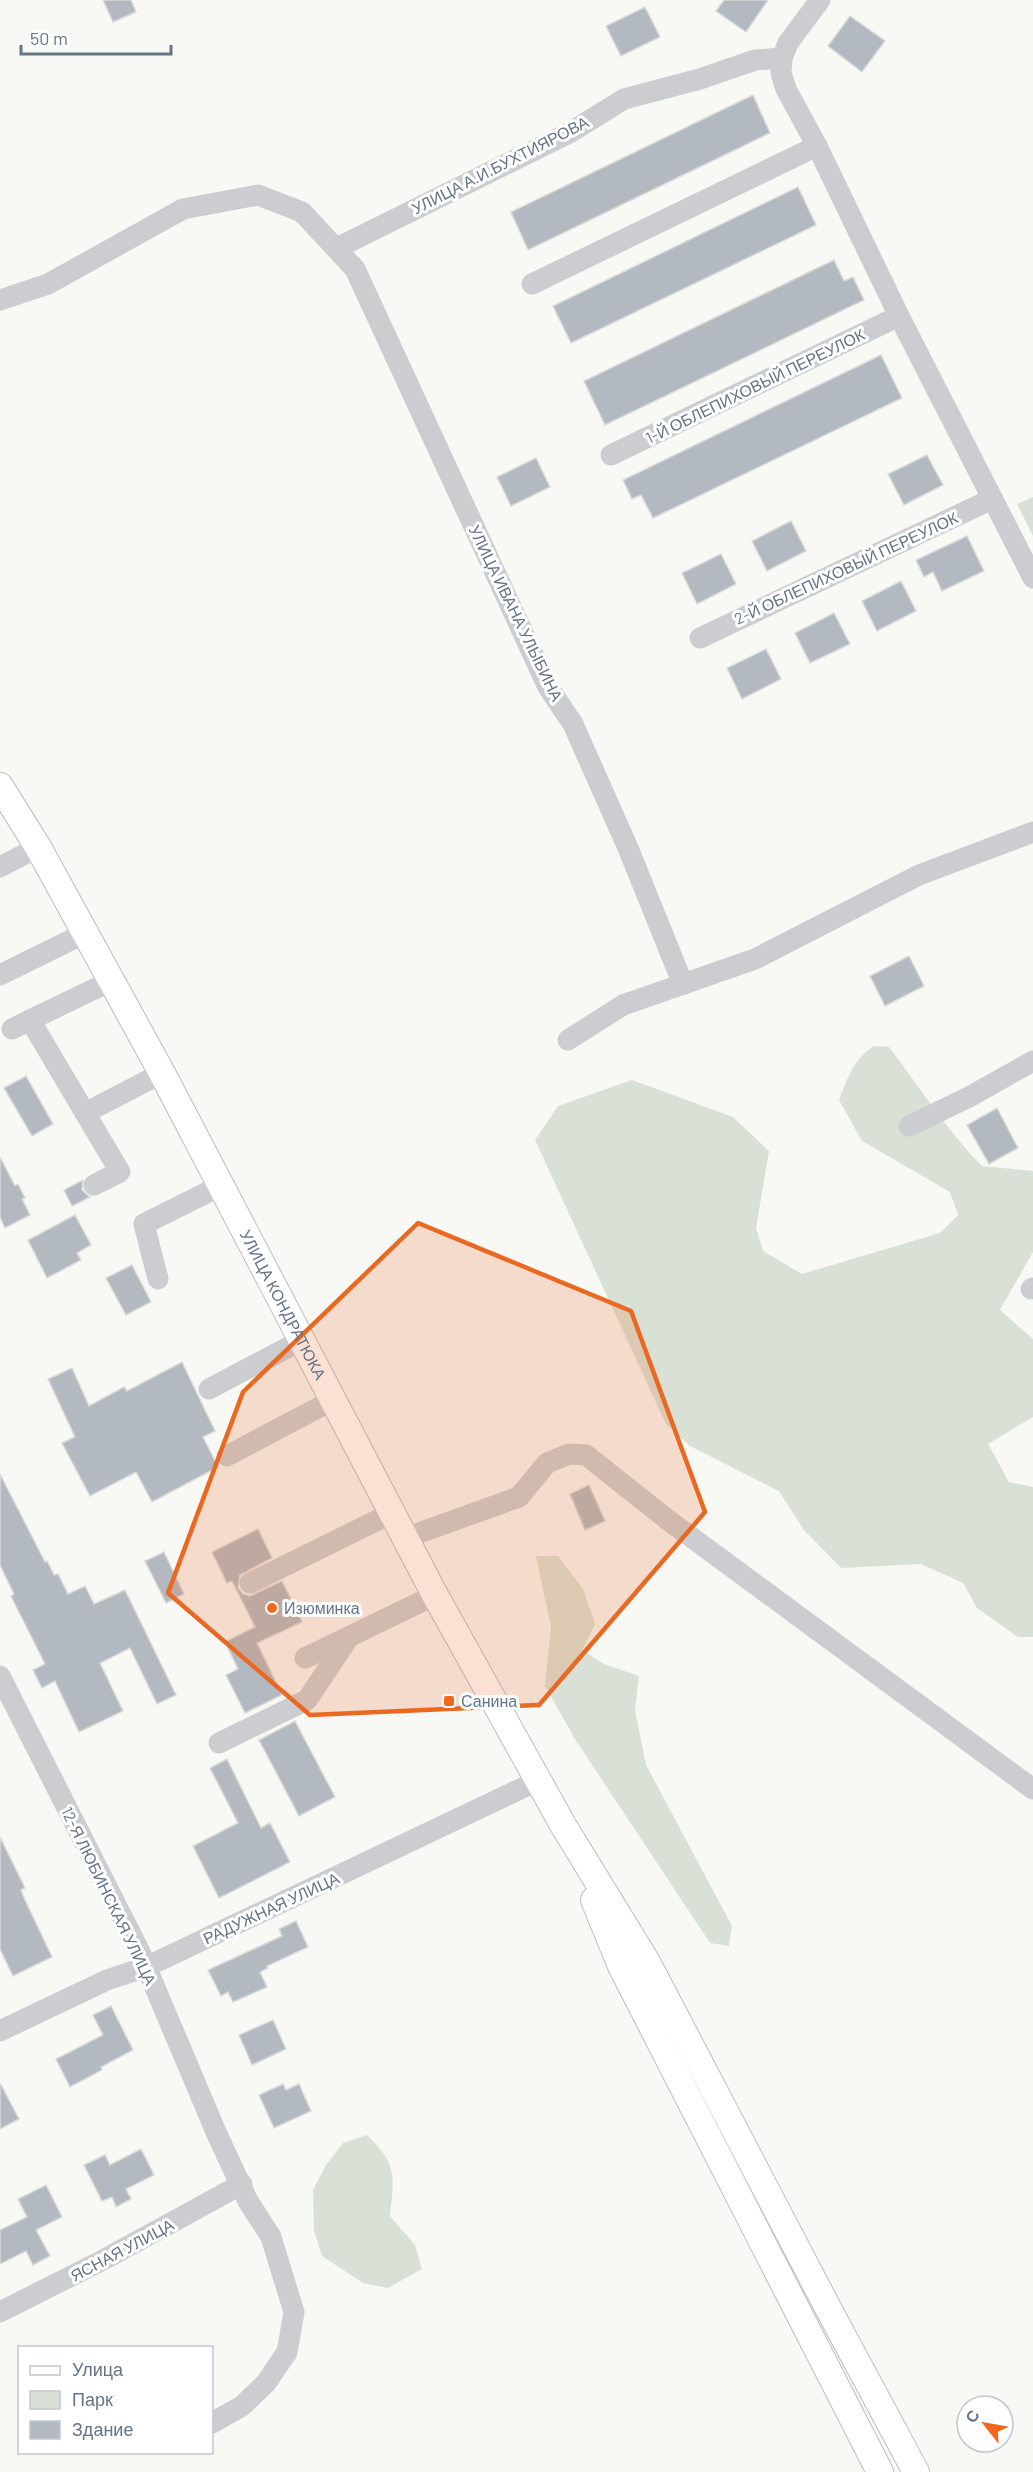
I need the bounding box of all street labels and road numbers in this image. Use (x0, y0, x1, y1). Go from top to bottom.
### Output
street label: УЛИЦА А.И.БУХТИЯРОВА (408, 112, 592, 217)
street label: 1-Й ОБЛЕПИХОВЫЙ ПЕРЕУЛОК (642, 324, 868, 447)
street label: 2-Й ОБЛЕПИХОВЫЙ ПЕРЕУЛОК (731, 507, 961, 628)
street label: УЛИЦА ИВАНА УЛЫБИНА (465, 522, 568, 704)
street label: УЛИЦА КОНДРАТЮКА (237, 1226, 331, 1383)
street label: 12-Я ЛЮБИНСКАЯ УЛИЦА (58, 1804, 161, 1988)
street label: РАДУЖНАЯ УЛИЦА (200, 1868, 342, 1947)
street label: ЯСНАЯ УЛИЦА (67, 2214, 177, 2285)

